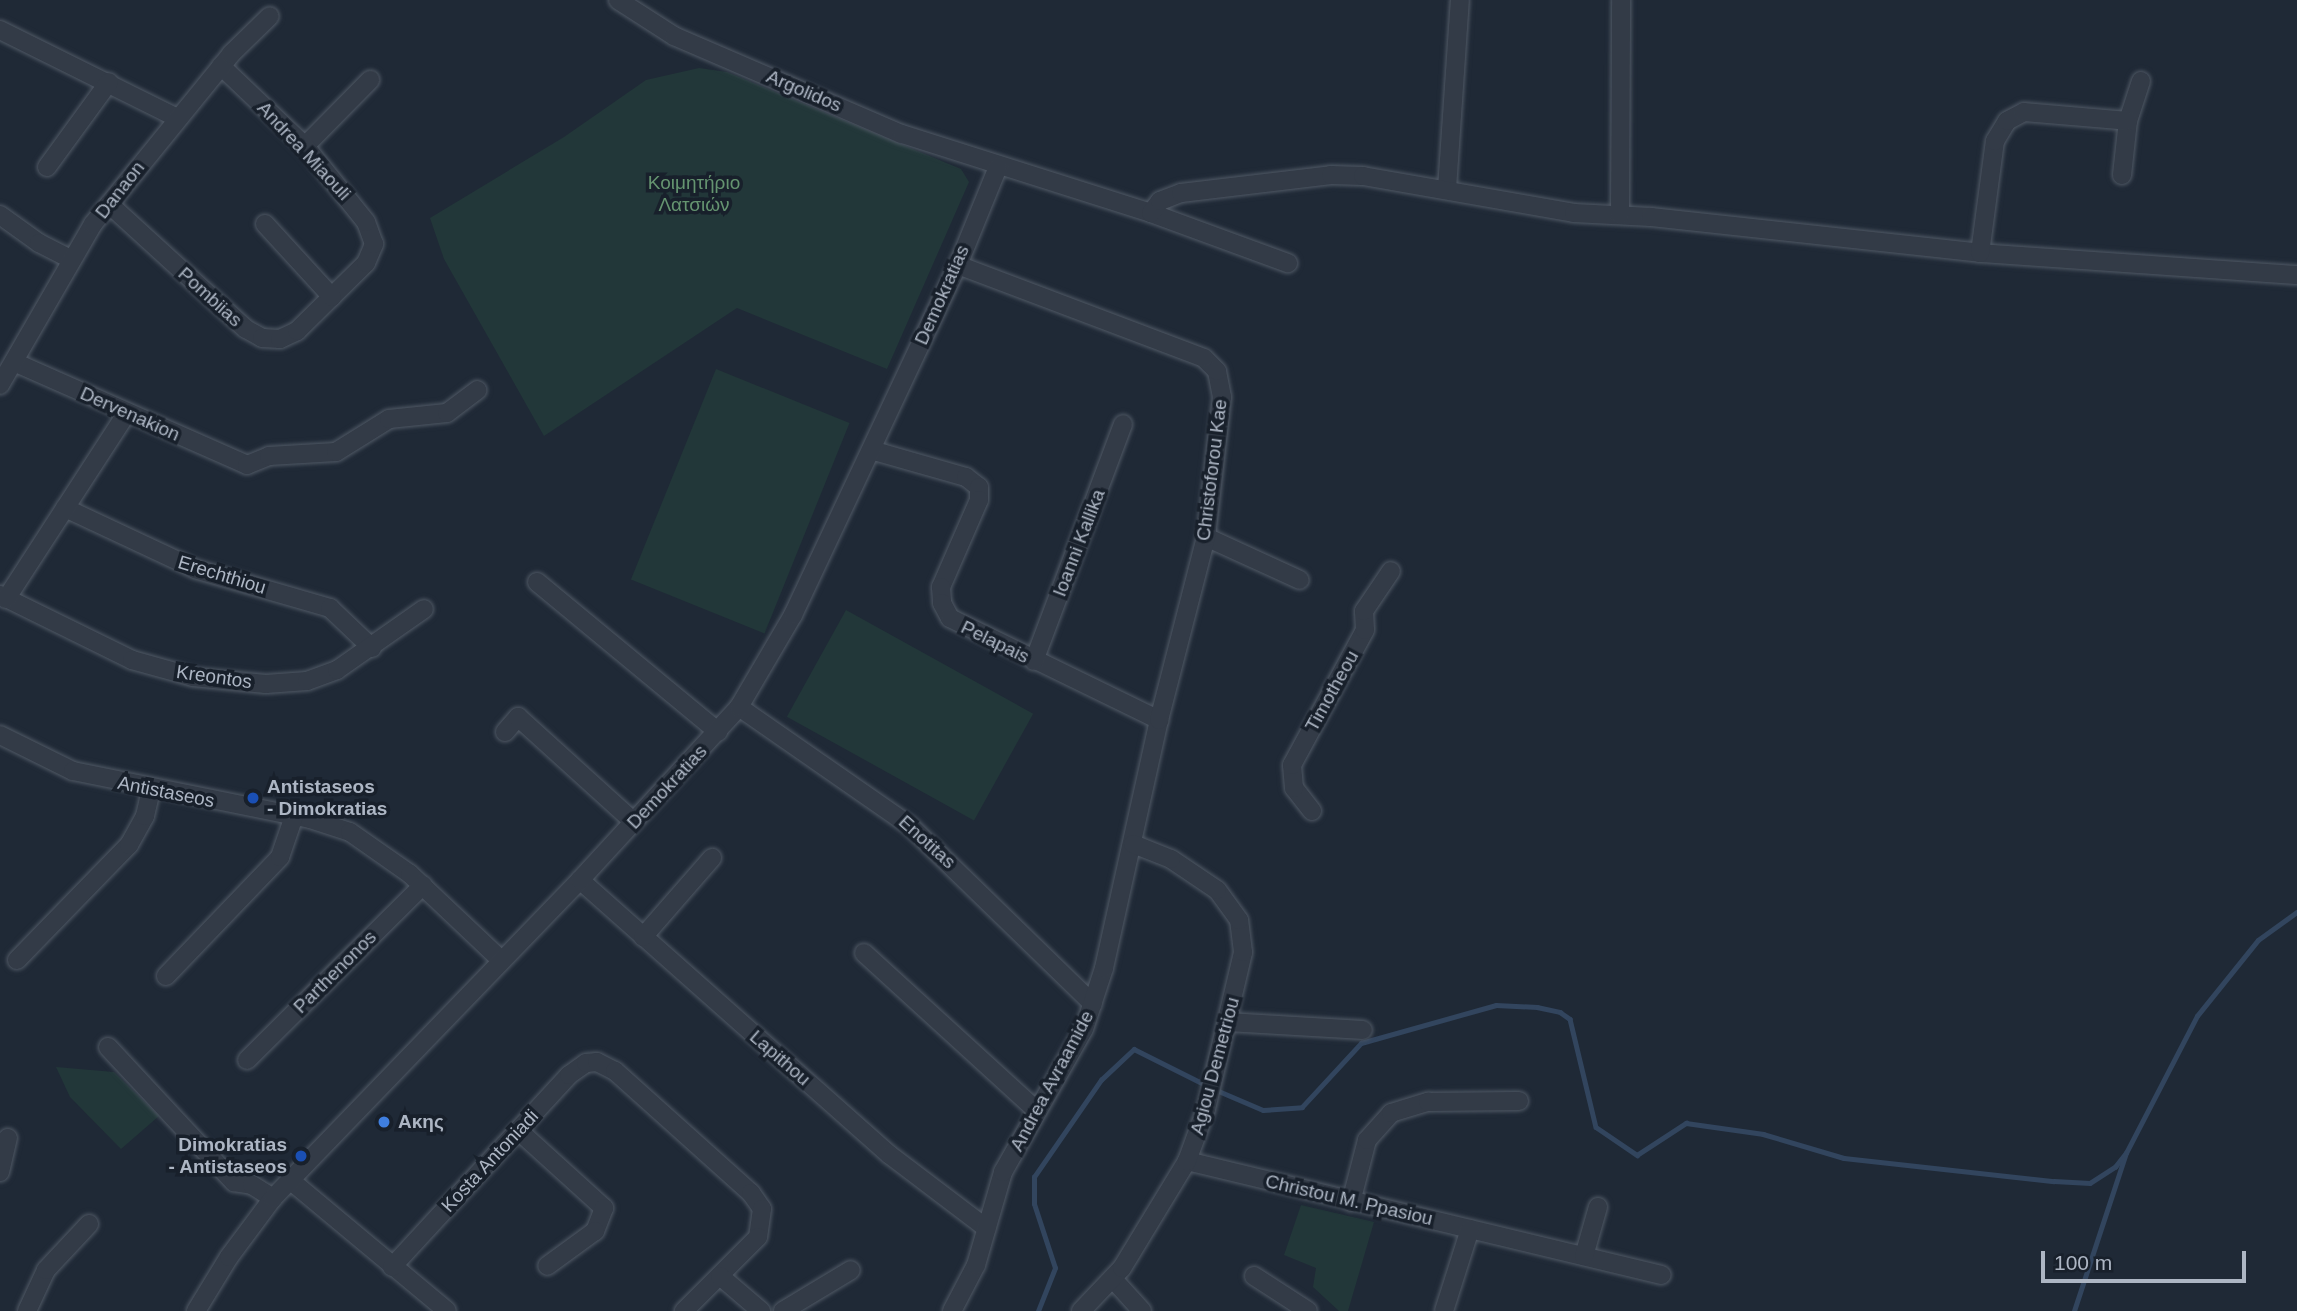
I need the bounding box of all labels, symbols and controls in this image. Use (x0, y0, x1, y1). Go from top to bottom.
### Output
street label: Argolidos (763, 65, 845, 117)
street label: Andrea Miaouli (252, 97, 356, 205)
street label: Danaon (91, 157, 149, 223)
park label: Κοιμητήριο Λατσιών (648, 172, 740, 216)
street label: Demokratias (910, 242, 974, 348)
street label: Pombiias (173, 262, 247, 332)
street label: Dervenakion (77, 382, 183, 446)
street label: Christoforou Kae (1192, 398, 1232, 542)
street label: Ioanni Kallika (1048, 486, 1110, 600)
street label: Erechthiou (175, 551, 269, 599)
street label: Pelapais (957, 616, 1033, 668)
street label: Timotheou (1300, 647, 1364, 735)
street label: Kreontos (175, 660, 253, 694)
street label: Demokratias (622, 740, 712, 834)
street label: Antistaseos (116, 771, 216, 813)
place label: Antistaseos - Dimokratias (267, 776, 387, 820)
marker: Antistaseos - Dimokratias (245, 790, 261, 806)
street label: Enotitas (894, 811, 960, 873)
street label: Parthenonos (289, 926, 381, 1018)
street label: Agiou Demetriou (1186, 995, 1244, 1137)
street label: Andrea Avraamide (1005, 1006, 1099, 1156)
street label: Lapithou (745, 1025, 815, 1091)
street label: Kosta Antoniadi (436, 1105, 544, 1217)
place label: Ακης (398, 1111, 444, 1133)
marker: Ακης (376, 1114, 392, 1130)
place label: Dimokratias - Antistaseos (168, 1134, 287, 1178)
marker: Dimokratias - Antistaseos (293, 1148, 309, 1164)
street label: Christou M. Ppasiou (1263, 1170, 1435, 1230)
scale bar (2045, 1238, 2250, 1282)
text: 100 m (2054, 1251, 2112, 1274)

